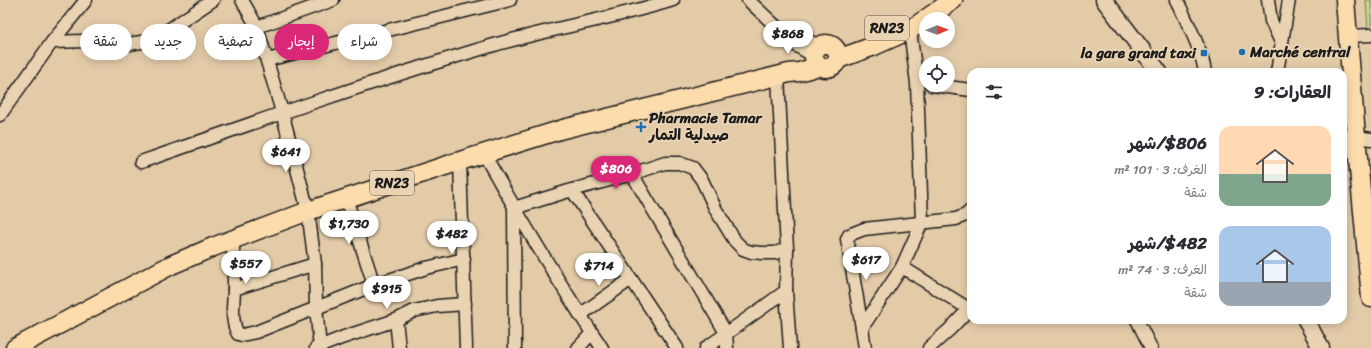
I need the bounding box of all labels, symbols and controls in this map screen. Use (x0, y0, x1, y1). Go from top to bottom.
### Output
north arrow (919, 12, 955, 48)
map controls (919, 12, 955, 92)
road number: RN23 (865, 16, 909, 40)
pin: $868 (764, 21, 812, 55)
text: $868 (772, 22, 804, 45)
chip: شقة (80, 24, 132, 60)
chip: جديد (140, 24, 196, 60)
chip: تصفية (204, 24, 266, 60)
chip: إيجار (274, 24, 329, 60)
chip: شراء (337, 24, 392, 60)
place label: Marché central (1249, 39, 1351, 65)
place label: la gare grand taxi (1080, 40, 1197, 66)
marker: Marché central (1237, 47, 1247, 57)
marker: la gare grand taxi (1199, 48, 1209, 58)
button: locate (919, 56, 955, 92)
text: العقارات: 9 (1254, 77, 1331, 107)
icon: filters (983, 81, 1005, 103)
place label: Pharmacie Tamar صيدلية التمار (648, 105, 764, 148)
marker: Pharmacie Tamar صيدلية التمار (636, 122, 646, 132)
text: $806/شهر (1128, 128, 1207, 158)
pin: $641 (262, 139, 310, 173)
text: $641 (271, 140, 301, 163)
icon: home (1251, 142, 1299, 190)
pin: $806 (592, 156, 640, 190)
text: $806 (600, 157, 632, 180)
text: الغرف: 3 · 101 m² (1114, 158, 1207, 181)
road number: RN23 (370, 171, 414, 195)
text: شقة (1184, 181, 1207, 204)
pin: $1,730 (316, 211, 382, 245)
text: $1,730 (329, 212, 369, 235)
pin: $482 (428, 221, 476, 255)
text: $482 (436, 222, 468, 245)
text: $482/شهر (1128, 228, 1207, 258)
icon: home (1251, 242, 1299, 290)
pin: $617 (842, 247, 890, 281)
text: $617 (851, 248, 881, 271)
pin: $557 (222, 251, 270, 285)
text: $557 (230, 252, 262, 275)
pin: $714 (575, 253, 623, 287)
text: $714 (584, 254, 614, 277)
text: الغرف: 3 · 74 m² (1118, 258, 1207, 281)
pin: $915 (363, 276, 411, 310)
text: $915 (372, 277, 402, 300)
text: شقة (1184, 281, 1207, 304)

